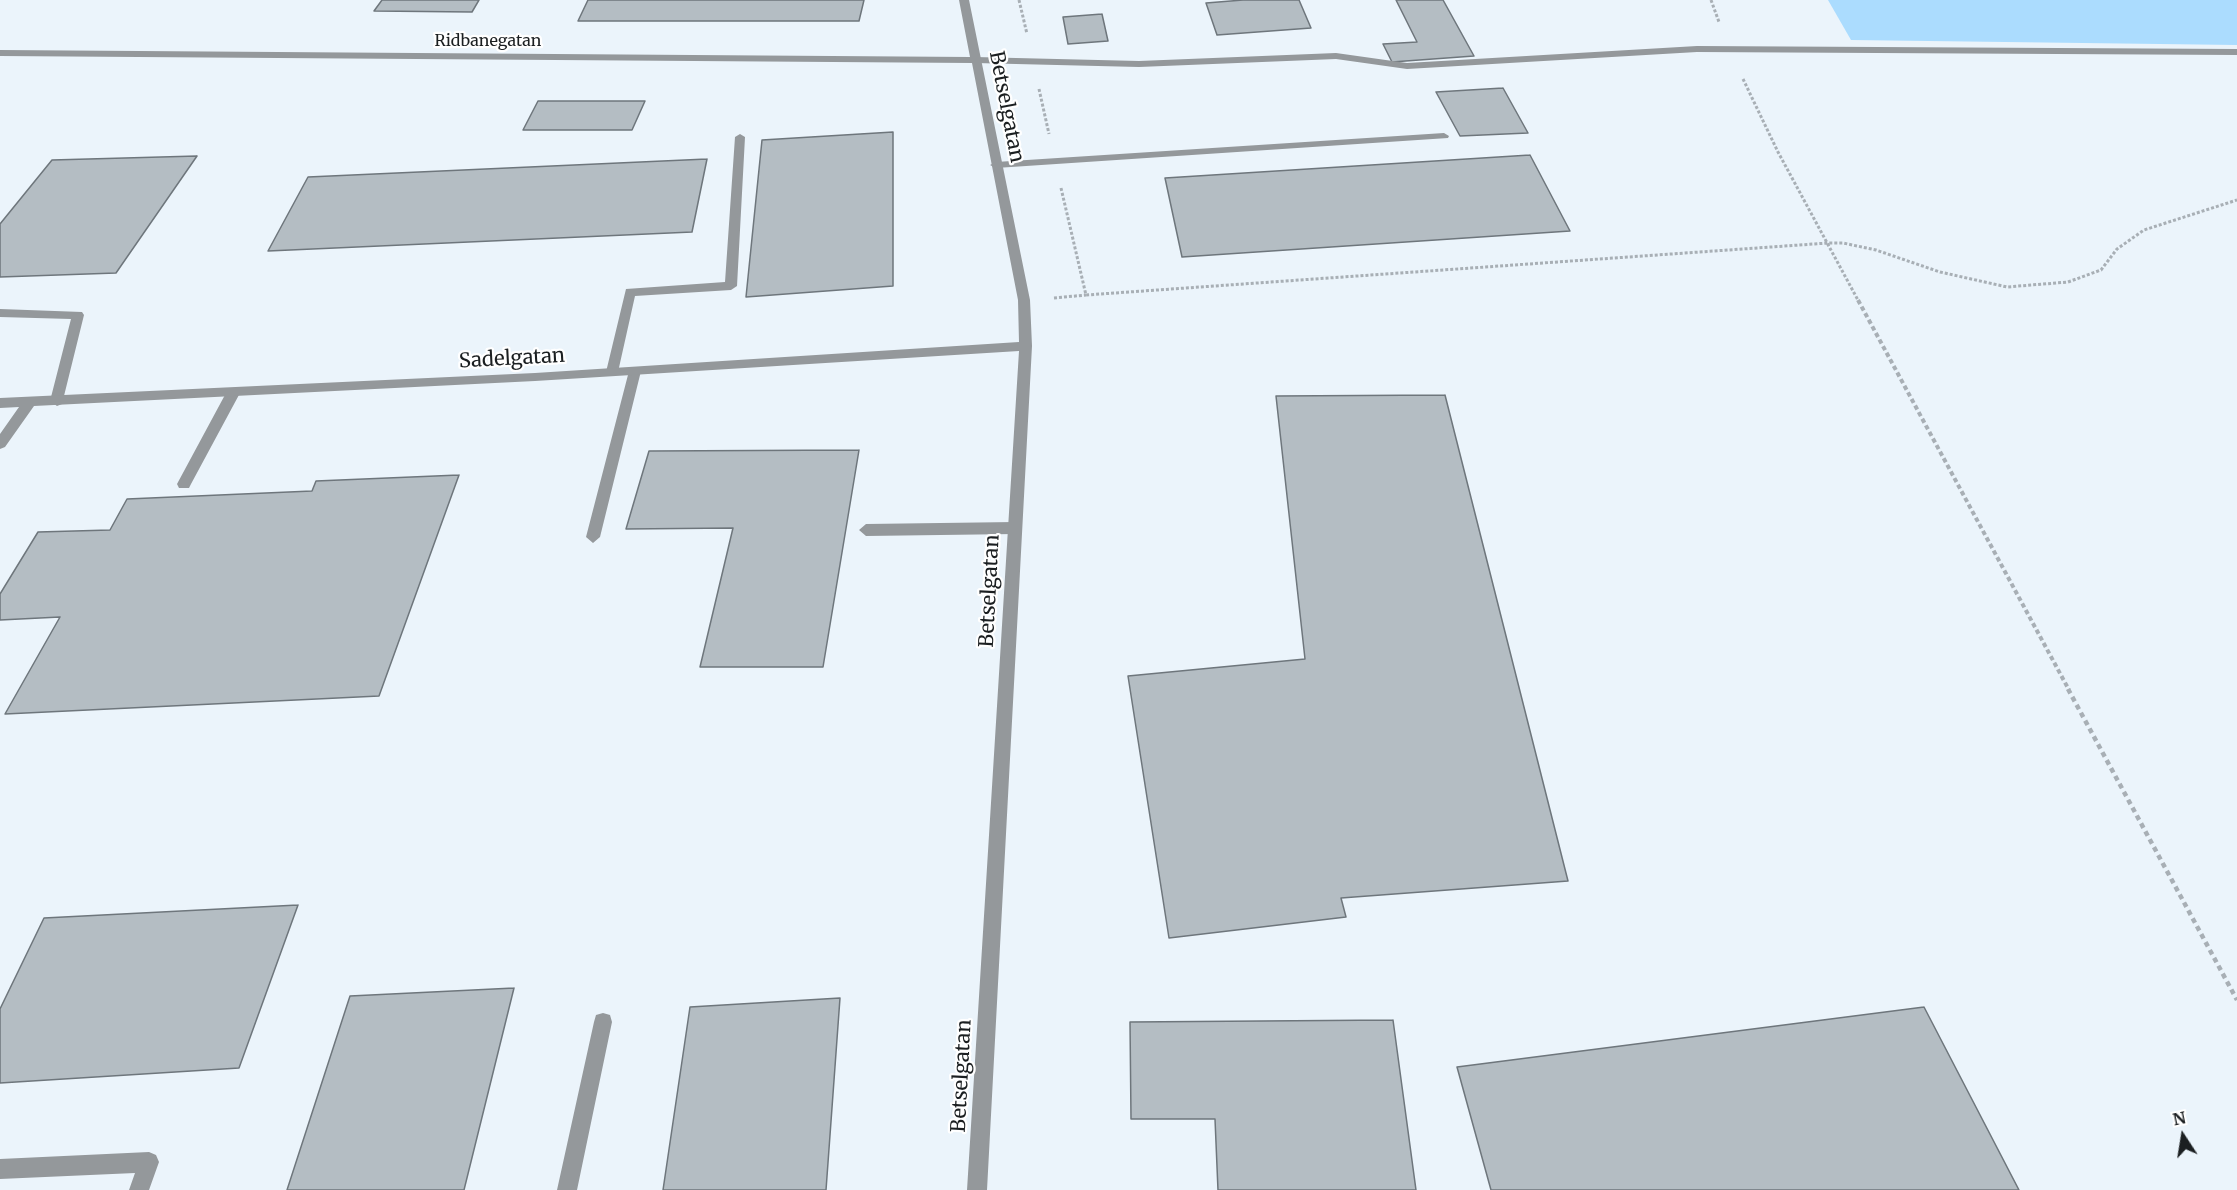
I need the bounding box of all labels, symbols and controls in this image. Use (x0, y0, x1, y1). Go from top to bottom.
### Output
street label: Ridbanegatan (435, 31, 541, 51)
street label: Betselgatan (983, 49, 1029, 165)
street label: Sadelgatan (458, 344, 566, 374)
street label: Betselgatan (975, 534, 1005, 648)
street label: Betselgatan (947, 1019, 977, 1133)
north arrow (2153, 1106, 2213, 1166)
text: N (2171, 1107, 2188, 1129)

